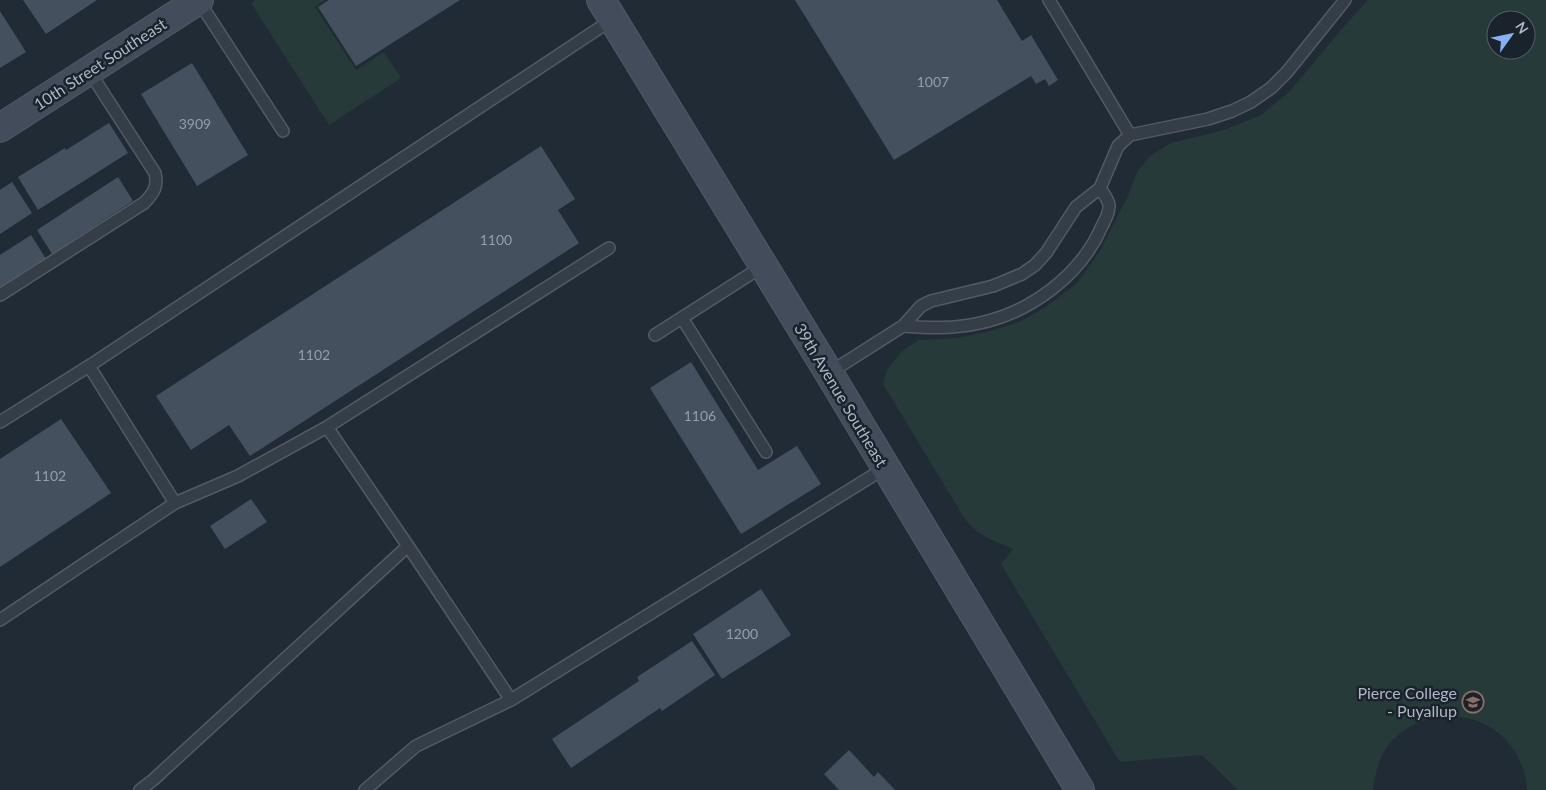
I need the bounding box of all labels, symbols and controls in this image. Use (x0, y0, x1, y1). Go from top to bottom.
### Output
north arrow (1486, 10, 1536, 60)
street label: 10th Street Southeast (30, 14, 170, 113)
text: N (1512, 18, 1532, 37)
house number: 1007 (917, 73, 949, 90)
house number: 3909 (179, 115, 211, 132)
house number: 1100 (480, 231, 512, 248)
street label: 39th Avenue Southeast (791, 319, 892, 470)
house number: 1102 (298, 346, 330, 363)
house number: 1106 (684, 407, 716, 424)
house number: 1102 (34, 467, 66, 484)
house number: 1200 (726, 625, 758, 642)
place label: Pierce College - Puyallup (1357, 683, 1457, 720)
school or university icon: Pierce College - Puyallup (1461, 690, 1485, 714)

